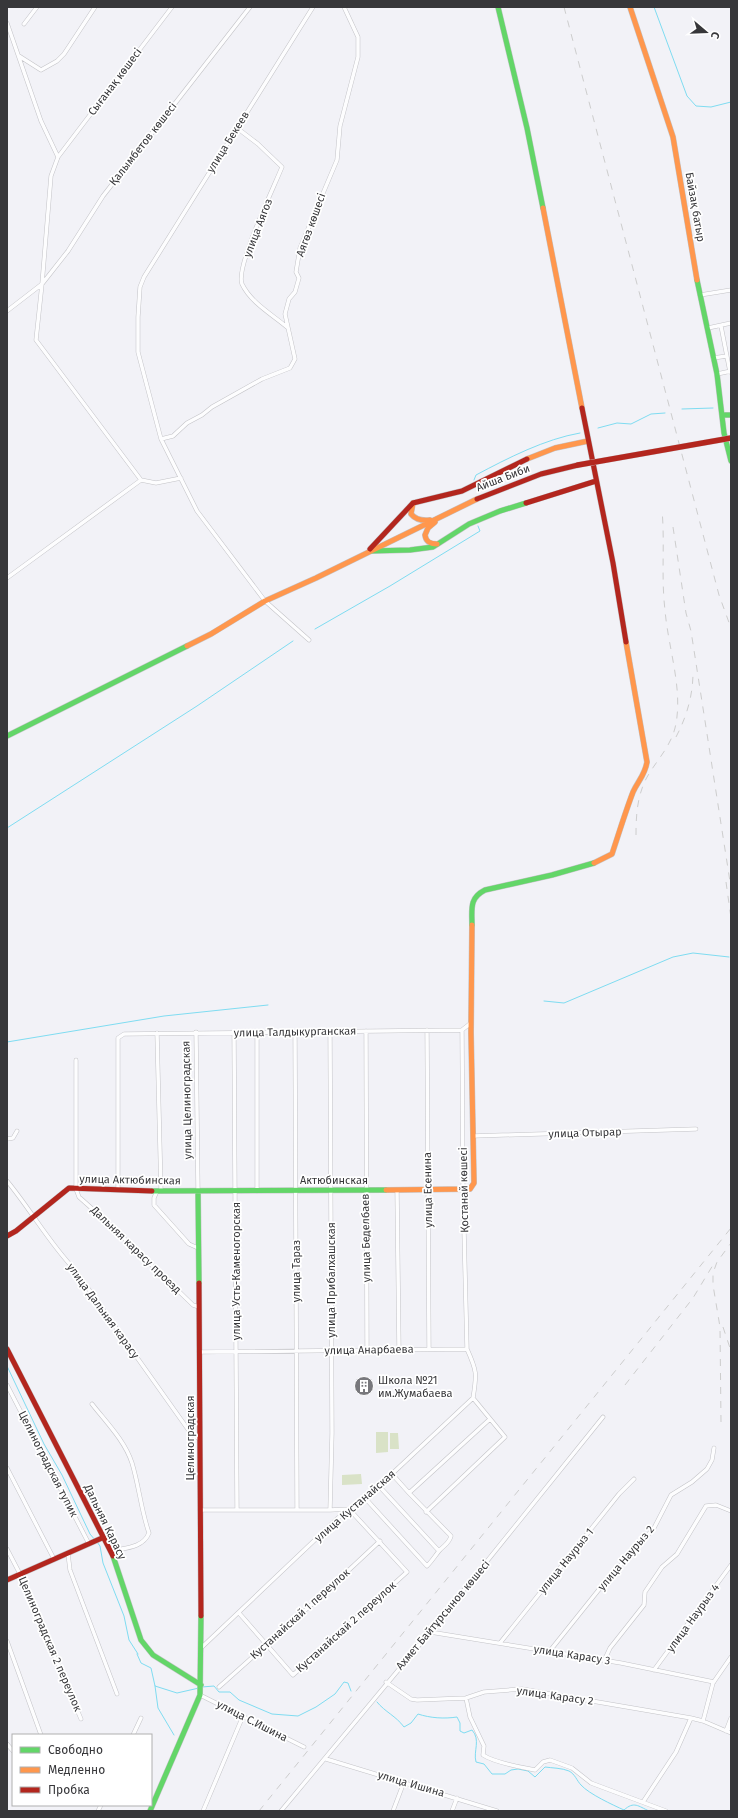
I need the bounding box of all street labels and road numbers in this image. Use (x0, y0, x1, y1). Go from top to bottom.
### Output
street label: Сығанақ көшесі (86, 46, 144, 118)
street label: Қалымбетов көшесі (107, 100, 179, 188)
street label: улица Бекеев (204, 109, 252, 175)
street label: Байзақ батыр (682, 171, 708, 243)
street label: Аягөз көшесі (294, 192, 328, 258)
street label: улица Аягоз (241, 197, 275, 259)
street label: Айша Биби (474, 462, 532, 494)
street label: улица Талдыкурганская (234, 1024, 356, 1040)
street label: улица Целиноградская (179, 1041, 195, 1159)
street label: улица Отырар (548, 1125, 622, 1141)
street label: Қостанай көшесі (457, 1147, 471, 1233)
street label: улица Есенина (421, 1152, 435, 1228)
street label: улица Актюбинская (79, 1173, 181, 1187)
street label: Актюбинская (300, 1174, 368, 1187)
street label: улица Беделбаев (359, 1194, 373, 1282)
street label: улица Усть-Каменогорская (230, 1202, 243, 1340)
street label: Дальняя карасу проезд (87, 1203, 184, 1297)
street label: улица Прибалхашская (325, 1222, 338, 1338)
street label: улица Тараз (290, 1240, 303, 1302)
street label: улица Дальняя карасу (64, 1261, 142, 1362)
street label: улица Анарбаева (324, 1343, 414, 1357)
street label: Целиноградская (184, 1395, 197, 1481)
street label: Целиноградская тупик (16, 1409, 81, 1519)
street label: улица Кустанайская (312, 1467, 398, 1545)
street label: Дальняя Карасу (81, 1482, 129, 1562)
street label: улица Наурыз 2 (595, 1523, 657, 1593)
street label: улица Наурыз 1 (536, 1526, 596, 1596)
street label: Ахмет Байтұрсынов көшесі (393, 1558, 493, 1672)
street label: Кустанайскай 1 переулок (248, 1566, 353, 1662)
street label: Целиноградская 2 переулок (16, 1575, 84, 1714)
street label: Кустанайскай 2 переулок (293, 1578, 399, 1675)
street label: улица Наурыз 4 (664, 1581, 722, 1655)
street label: улица Карасу 3 (533, 1643, 611, 1667)
street label: улица Карасу 2 (516, 1684, 594, 1708)
street label: улица С.Ишина (214, 1698, 290, 1744)
street label: улица Ишина (376, 1768, 446, 1800)

